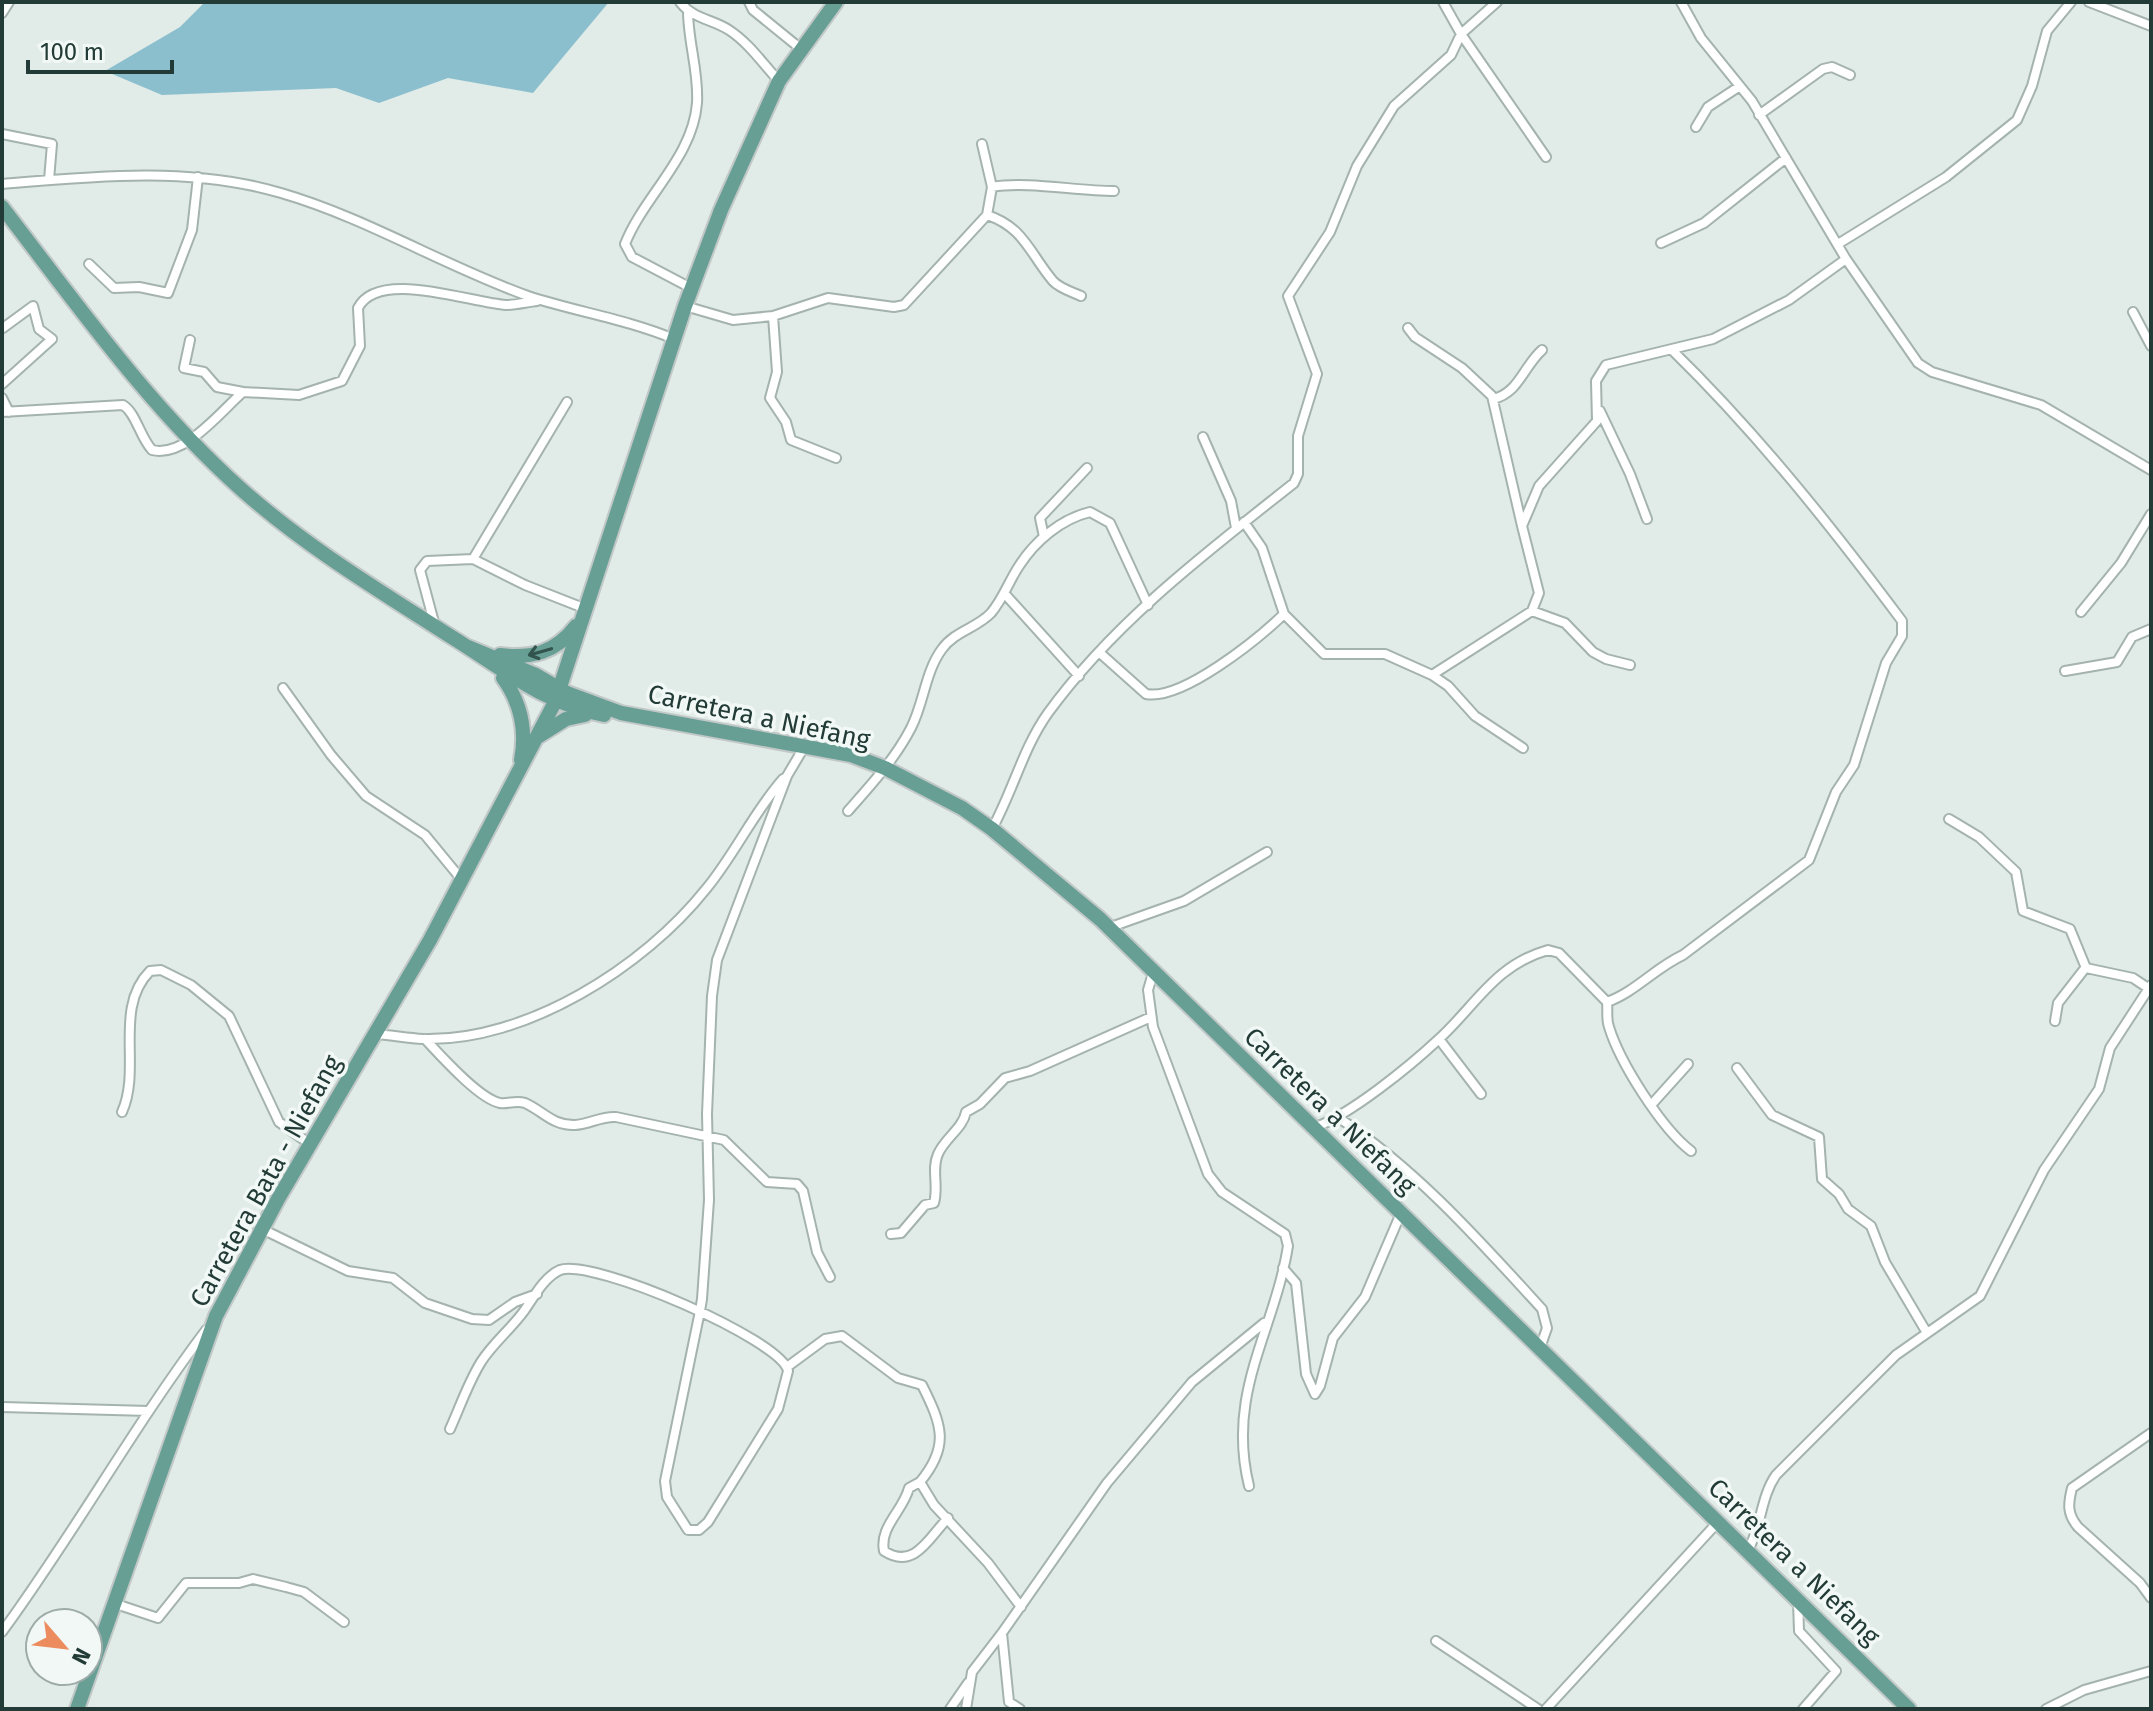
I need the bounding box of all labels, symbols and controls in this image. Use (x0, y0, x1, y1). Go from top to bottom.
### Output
scale bar (28, 24, 172, 74)
text: 100 m (40, 38, 104, 66)
one-way arrow (528, 646, 554, 661)
street label: Carretera a Niefang (645, 678, 873, 756)
street label: Carretera a Niefang (1238, 1021, 1423, 1201)
street label: Carretera Bata - Niefang (184, 1049, 348, 1312)
street label: Carretera a Niefang (1702, 1472, 1887, 1652)
north arrow (24, 1607, 104, 1687)
text: N (66, 1643, 97, 1669)

